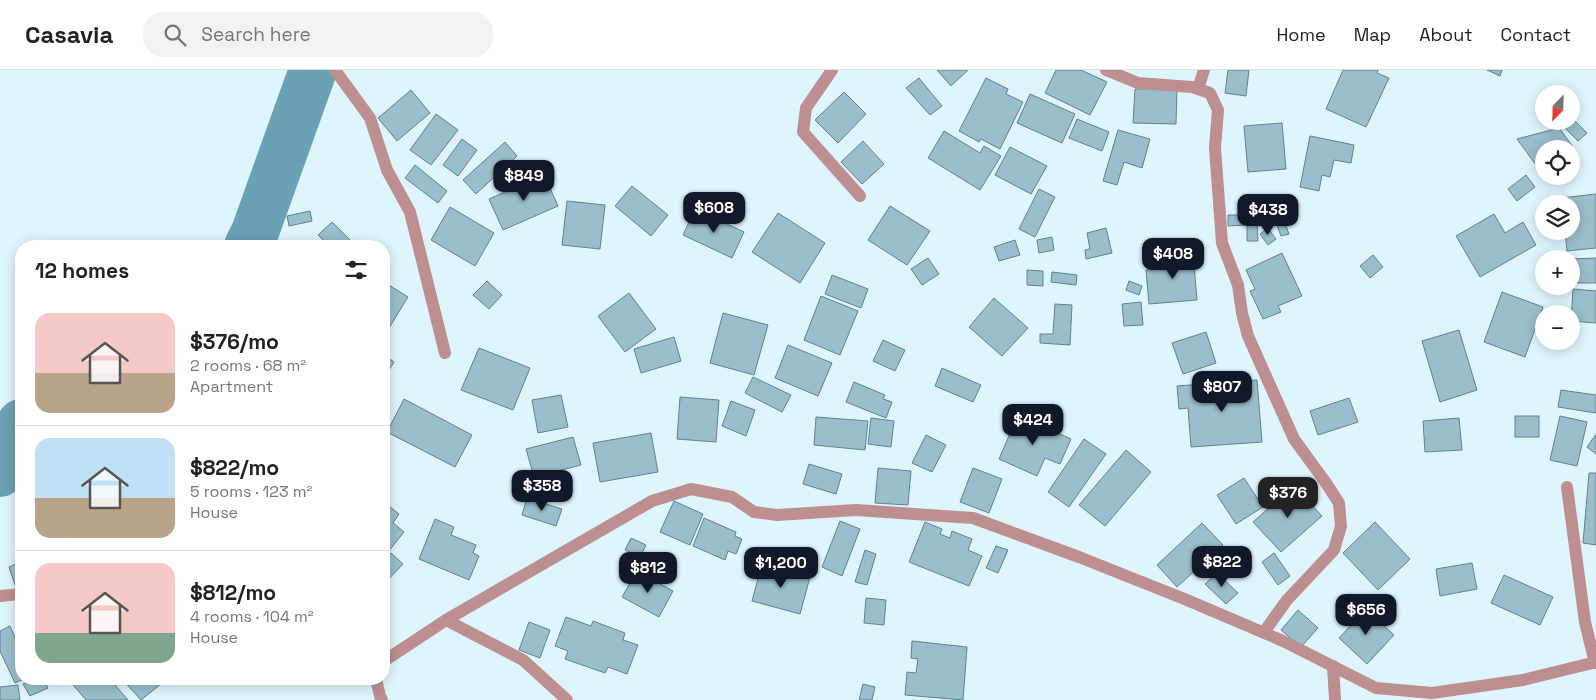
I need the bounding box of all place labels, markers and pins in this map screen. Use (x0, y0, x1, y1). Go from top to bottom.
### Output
pin: $849 (494, 160, 554, 202)
pin: $608 (684, 191, 744, 234)
pin: $438 (1238, 194, 1298, 236)
pin: $408 (1143, 238, 1203, 280)
pin: $807 (1192, 370, 1252, 413)
pin: $424 (1003, 404, 1063, 446)
pin: $358 (512, 470, 572, 512)
pin: $376 (1258, 476, 1318, 519)
pin: $1,200 (740, 546, 822, 589)
pin: $822 (1192, 546, 1252, 588)
pin: $812 (618, 552, 678, 594)
pin: $656 (1336, 594, 1396, 636)

